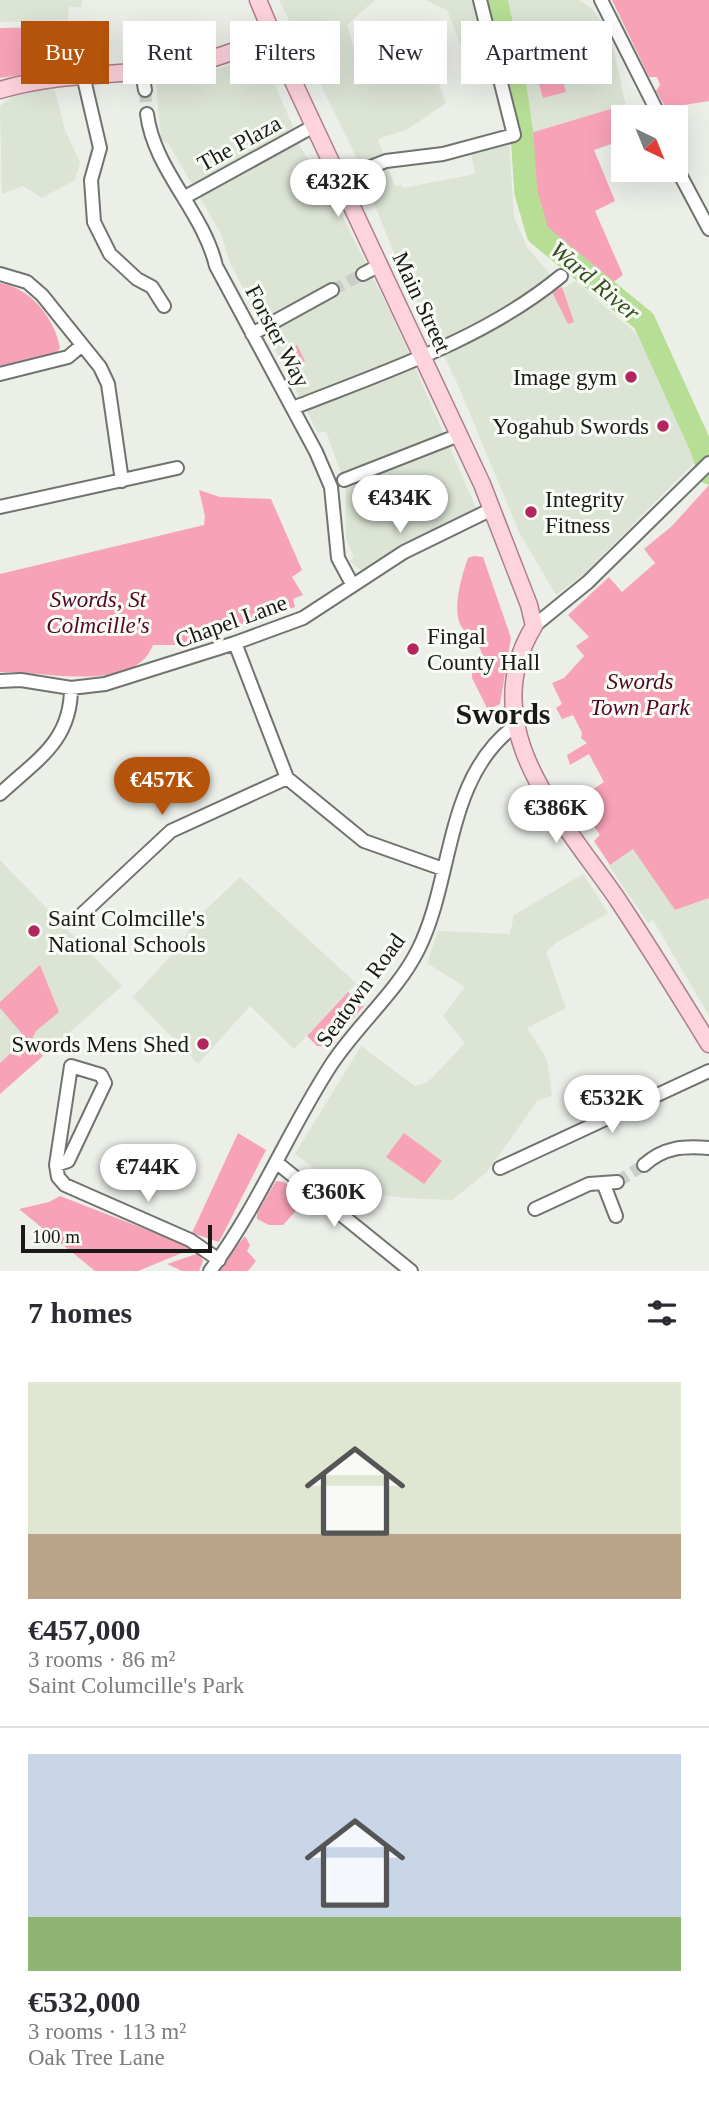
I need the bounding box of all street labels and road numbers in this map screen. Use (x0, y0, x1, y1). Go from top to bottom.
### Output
street label: The Plaza (193, 110, 285, 177)
street label: Main Street (387, 248, 456, 357)
street label: Forster Way (240, 281, 315, 392)
street label: Chapel Lane (172, 590, 290, 653)
street label: Seatown Road (311, 929, 410, 1052)

